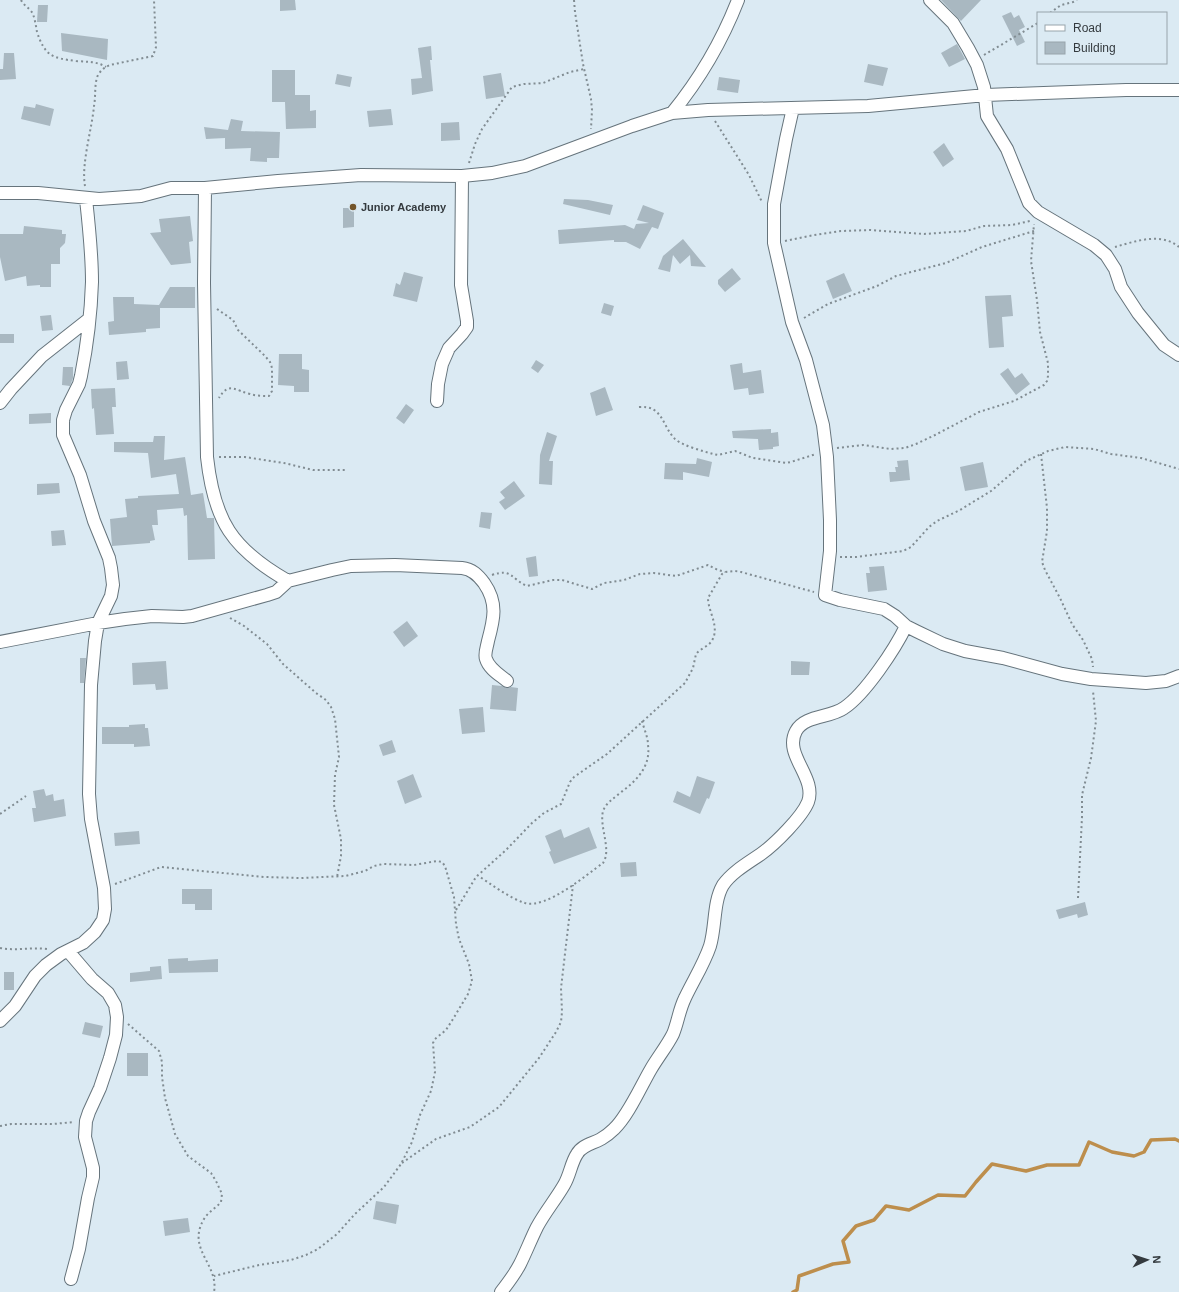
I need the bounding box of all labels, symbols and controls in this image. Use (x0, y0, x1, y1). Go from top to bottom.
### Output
legend (1037, 12, 1167, 64)
text: Road (1073, 21, 1102, 35)
text: Building (1073, 41, 1116, 55)
place label: Junior Academy (361, 201, 447, 213)
marker: Junior Academy (348, 202, 358, 212)
north arrow (1127, 1240, 1167, 1280)
text: N (1151, 1255, 1163, 1264)

